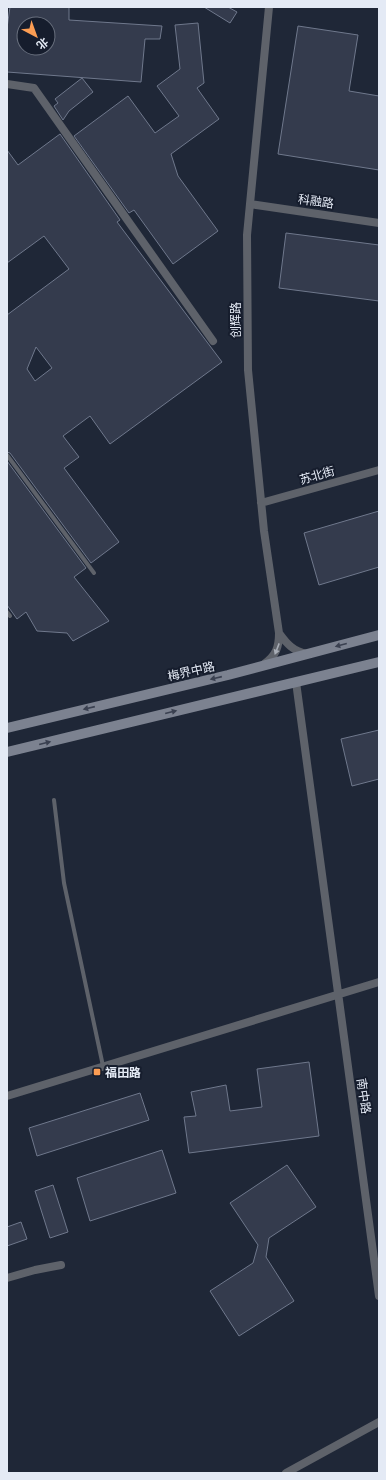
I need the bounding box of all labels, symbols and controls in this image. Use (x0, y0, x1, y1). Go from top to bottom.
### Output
north arrow (16, 16, 56, 56)
text: 北 (34, 35, 52, 53)
street label: 科融路 (297, 190, 335, 212)
street label: 创辉路 (227, 302, 244, 338)
street label: 苏北街 (297, 462, 337, 488)
one-way arrow (335, 642, 347, 648)
one-way arrow (273, 643, 280, 655)
street label: 梅界中路 (166, 657, 216, 685)
one-way arrow (210, 676, 222, 682)
one-way arrow (83, 706, 95, 712)
one-way arrow (165, 709, 178, 715)
one-way arrow (39, 739, 51, 745)
place label: 福田路 (105, 1064, 141, 1081)
marker: 福田路 (92, 1067, 102, 1077)
street label: 南中路 (353, 1077, 375, 1115)

